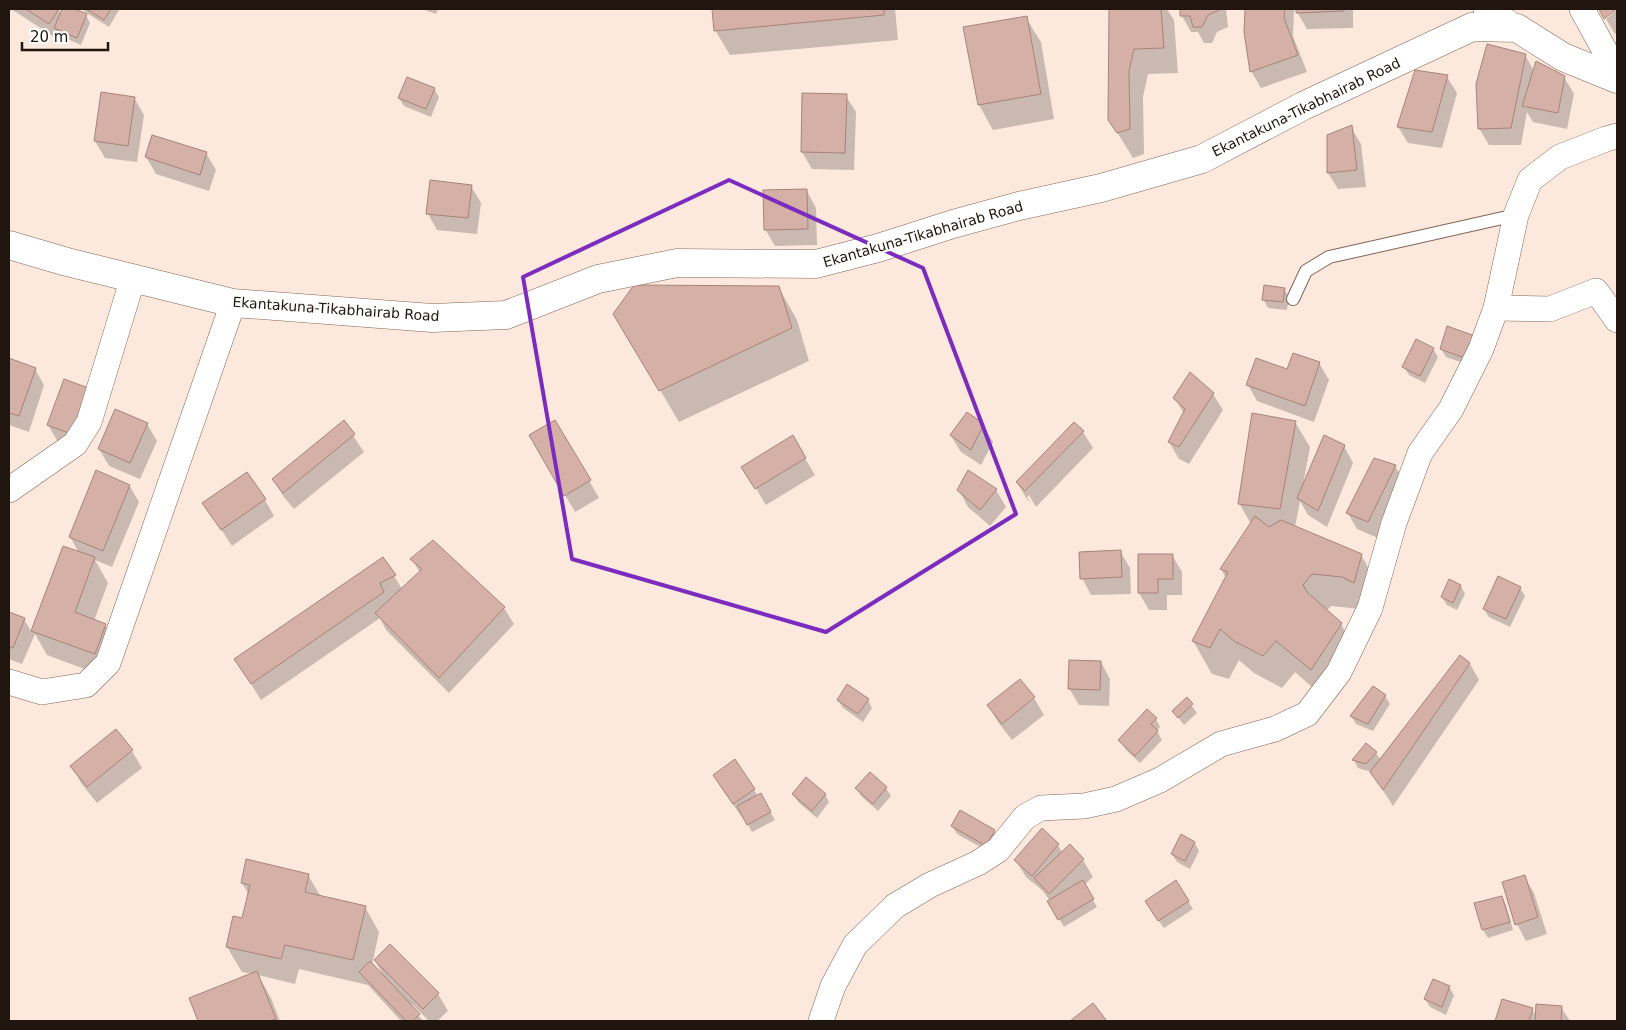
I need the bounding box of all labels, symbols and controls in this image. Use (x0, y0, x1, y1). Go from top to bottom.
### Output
scale bar (22, 20, 109, 52)
text: 20 m (30, 28, 68, 46)
street label: Ekantakuna-Tikabhairab Road (1209, 54, 1403, 160)
street label: Ekantakuna-Tikabhairab Road (821, 198, 1025, 270)
street label: Ekantakuna-Tikabhairab Road (232, 294, 440, 324)

